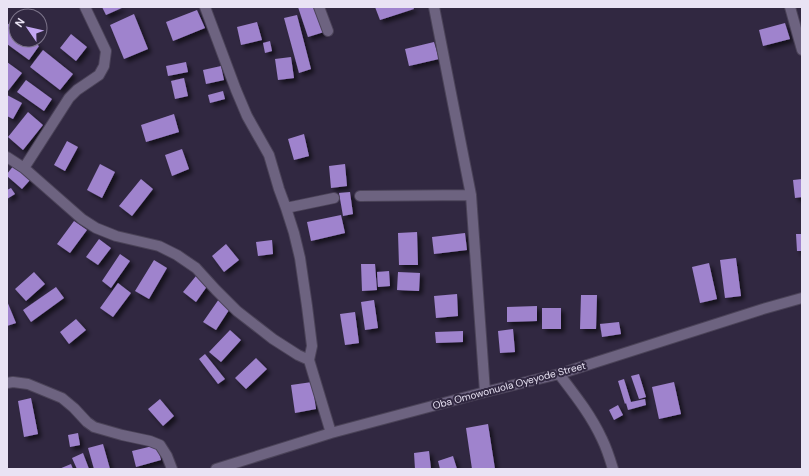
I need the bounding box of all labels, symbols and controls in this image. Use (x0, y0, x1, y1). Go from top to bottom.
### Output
north arrow (8, 8, 48, 48)
text: N (12, 15, 28, 30)
street label: Oba Omowonuola Oyeyode Street (431, 359, 587, 412)

